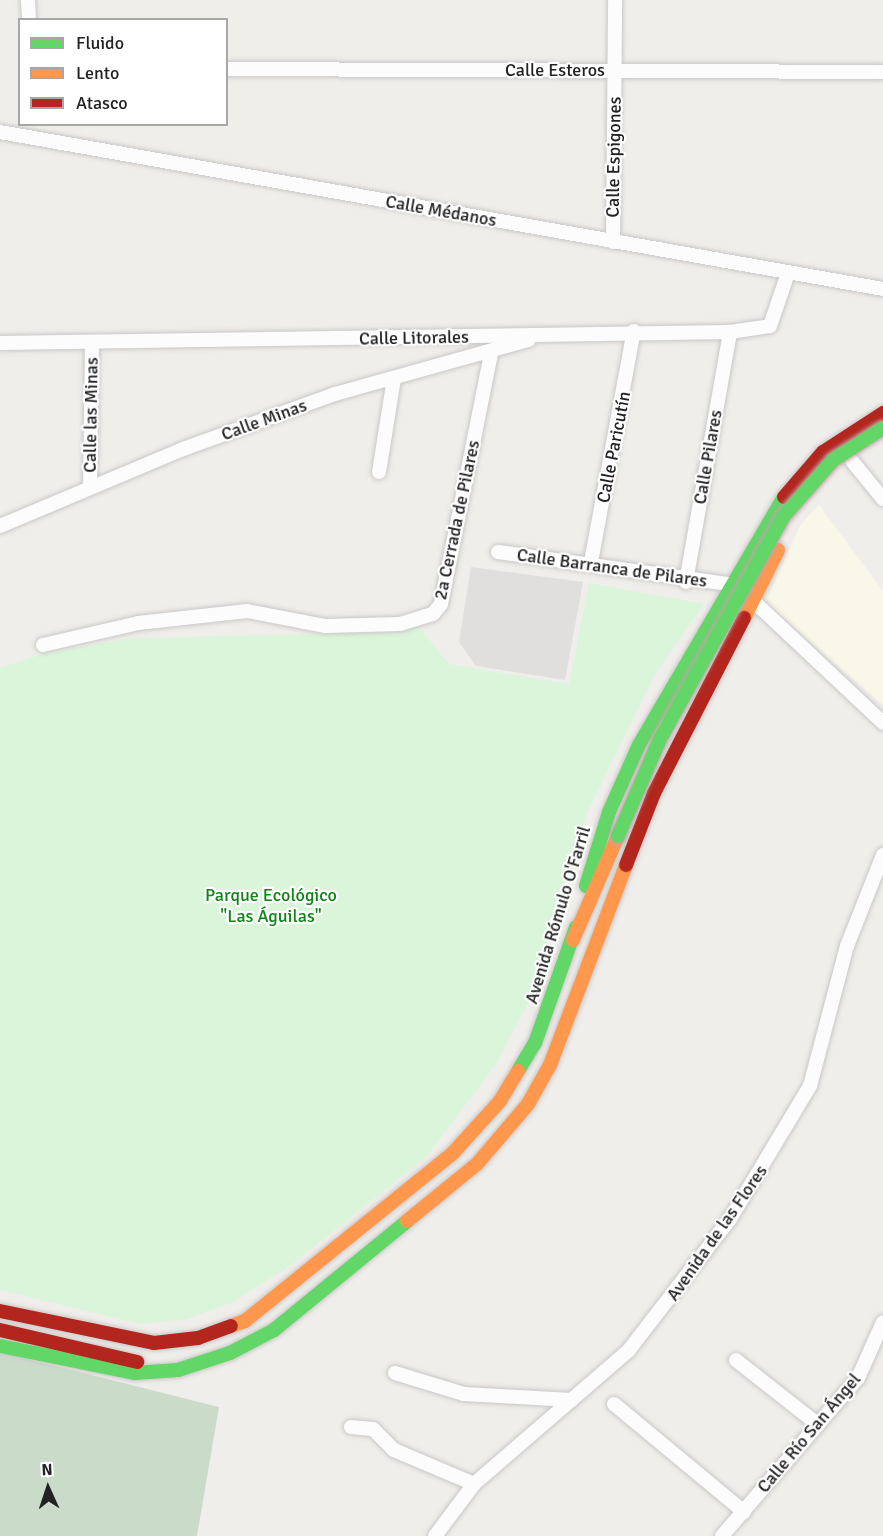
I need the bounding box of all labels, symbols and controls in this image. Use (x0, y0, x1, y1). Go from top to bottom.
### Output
legend (18, 18, 228, 126)
text: Fluido (76, 32, 124, 54)
street label: Calle Esteros (505, 59, 605, 81)
text: Lento (76, 62, 119, 84)
text: Atasco (76, 92, 128, 114)
street label: Calle Espigones (602, 96, 626, 218)
street label: Calle Médanos (384, 191, 498, 231)
street label: Calle Litorales (359, 326, 469, 350)
street label: Calle las Minas (79, 357, 103, 473)
street label: Calle Paricutín (593, 389, 635, 505)
street label: Calle Minas (218, 395, 310, 445)
street label: Calle Pilares (689, 408, 727, 506)
street label: 2a Cerrada de Pilares (430, 438, 484, 602)
street label: Calle Barranca de Pilares (515, 544, 709, 592)
street label: Avenida Rómulo O'Farril (521, 824, 595, 1006)
park label: Parque Ecológico "Las Águilas" (205, 885, 337, 928)
street label: Avenida de las Flores (662, 1161, 772, 1305)
street label: Calle Río San Ángel (753, 1369, 865, 1497)
north arrow (18, 1458, 78, 1518)
text: N (41, 1460, 53, 1480)

